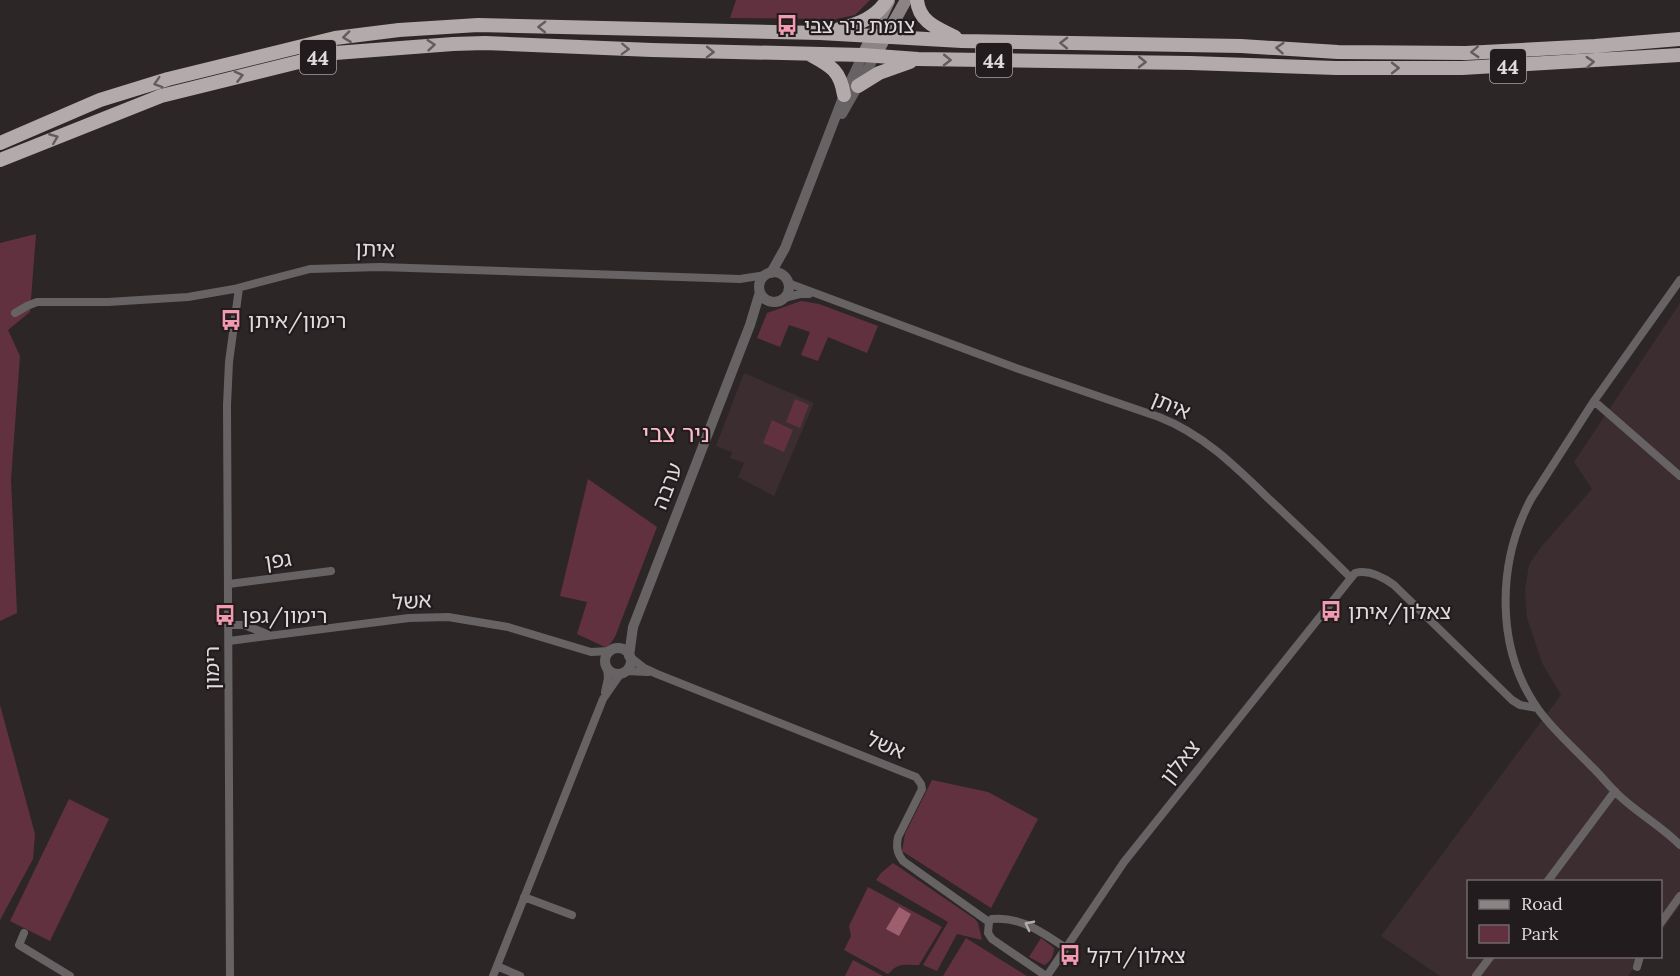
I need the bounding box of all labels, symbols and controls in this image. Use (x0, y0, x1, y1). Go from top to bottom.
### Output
place label: צומת ניר צבי (804, 12, 915, 39)
bus stop icon: צומת ניר צבי (775, 13, 799, 37)
one-way arrow (537, 21, 546, 33)
one-way arrow (343, 30, 352, 43)
one-way arrow (1059, 36, 1068, 49)
one-way arrow (426, 39, 435, 52)
road number: 44 (300, 40, 336, 74)
one-way arrow (1275, 42, 1284, 55)
one-way arrow (621, 43, 630, 56)
road number: 44 (976, 43, 1012, 77)
one-way arrow (706, 45, 715, 58)
one-way arrow (1470, 46, 1479, 59)
road number: 44 (1490, 49, 1526, 83)
one-way arrow (942, 54, 951, 66)
one-way arrow (1585, 55, 1594, 68)
one-way arrow (1137, 56, 1146, 68)
one-way arrow (1390, 62, 1399, 74)
one-way arrow (233, 71, 243, 84)
one-way arrow (153, 76, 164, 88)
one-way arrow (48, 133, 59, 145)
street label: איתן (355, 235, 395, 263)
place label: רימון/איתן (248, 307, 347, 334)
bus stop icon: רימון/איתן (219, 308, 243, 332)
street label: איתן (1147, 385, 1195, 425)
district label: ניר צבי (642, 418, 710, 449)
street label: ערבה (646, 459, 688, 513)
street label: גפן (263, 545, 293, 575)
street label: אשל (392, 586, 432, 616)
place label: צאלון/איתן (1348, 598, 1451, 625)
bus stop icon: צאלון/איתן (1319, 599, 1343, 623)
place label: רימון/גפן (242, 602, 327, 629)
bus stop icon: רימון/גפן (213, 603, 237, 627)
street label: רימון (198, 646, 225, 690)
street label: אשל (863, 725, 909, 765)
street label: צאלון (1154, 735, 1206, 789)
legend (1467, 880, 1662, 958)
text: Road (1521, 892, 1563, 915)
one-way arrow (1025, 921, 1035, 932)
text: Park (1521, 922, 1559, 945)
place label: צאלון/דקל (1087, 942, 1186, 969)
bus stop icon: צאלון/דקל (1058, 943, 1082, 967)

